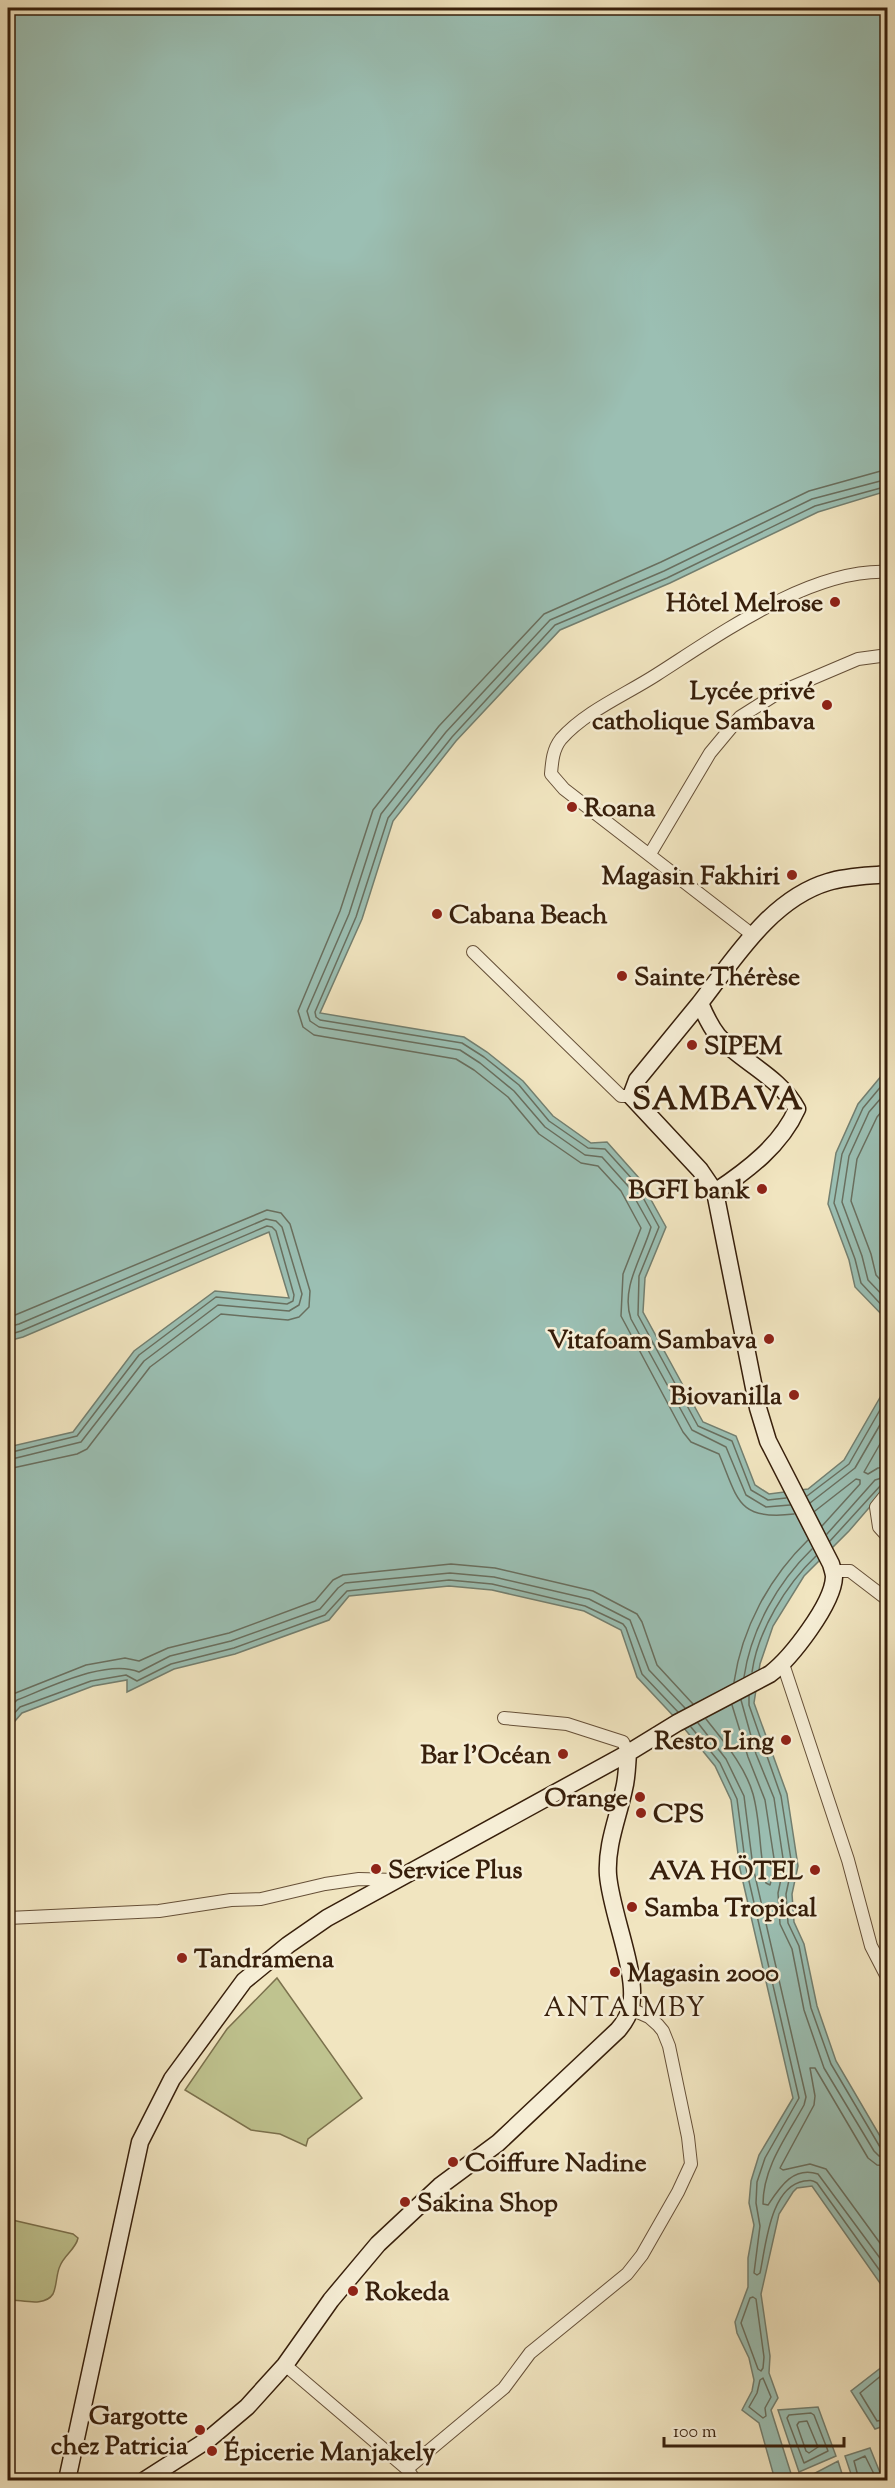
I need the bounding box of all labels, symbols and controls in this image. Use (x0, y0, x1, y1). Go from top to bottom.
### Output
place label: Hôtel Melrose (666, 586, 823, 623)
marker: Hôtel Melrose (828, 595, 842, 609)
place label: Lycée privé catholique Sambava (592, 674, 815, 741)
marker: Lycée privé catholique Sambava (820, 698, 834, 712)
place label: Roana (584, 791, 655, 828)
marker: Roana (565, 800, 579, 814)
place label: Magasin Fakhiri (601, 859, 781, 896)
marker: Magasin Fakhiri (785, 868, 799, 882)
place label: Cabana Beach (449, 898, 608, 935)
marker: Cabana Beach (430, 907, 444, 921)
place label: Sainte Thérèse (634, 960, 800, 997)
marker: Sainte Thérèse (615, 969, 629, 983)
place label: SIPEM (704, 1029, 782, 1066)
marker: SIPEM (685, 1038, 699, 1052)
district label: SAMBAVA (632, 1078, 804, 1124)
place label: BGFI bank (628, 1173, 751, 1210)
marker: BGFI bank (755, 1182, 769, 1196)
place label: Vitafoam Sambava (548, 1323, 757, 1360)
marker: Vitafoam Sambava (762, 1332, 776, 1346)
place label: Biovanilla (670, 1379, 782, 1416)
marker: Biovanilla (787, 1388, 801, 1402)
place label: Resto Ling (654, 1724, 774, 1761)
marker: Resto Ling (779, 1733, 793, 1747)
place label: Bar l'Océan (420, 1738, 552, 1775)
marker: Bar l'Océan (556, 1747, 570, 1761)
place label: Orange (544, 1781, 628, 1818)
marker: Orange (633, 1790, 647, 1804)
place label: CPS (653, 1797, 704, 1834)
marker: CPS (634, 1806, 648, 1820)
place label: Service Plus (388, 1853, 522, 1890)
place label: AVA HÖTEL (649, 1854, 803, 1891)
marker: Service Plus (369, 1862, 383, 1876)
marker: AVA HÖTEL (808, 1863, 822, 1877)
place label: Samba Tropical (644, 1891, 818, 1928)
marker: Samba Tropical (625, 1900, 639, 1914)
place label: Tandramena (194, 1942, 334, 1979)
marker: Tandramena (175, 1951, 189, 1965)
place label: Magasin 2000 (627, 1956, 779, 1993)
marker: Magasin 2000 (608, 1965, 622, 1979)
district label: ANTAIMBY (543, 1990, 707, 2029)
place label: Coiffure Nadine (465, 2146, 647, 2183)
marker: Coiffure Nadine (446, 2155, 460, 2169)
place label: Sakina Shop (417, 2186, 558, 2223)
marker: Sakina Shop (398, 2195, 412, 2209)
place label: Rokeda (365, 2275, 449, 2312)
marker: Rokeda (346, 2284, 360, 2298)
place label: Gargotte chez Patricia (51, 2399, 188, 2466)
scale bar (664, 2410, 844, 2448)
text: 100 m (673, 2420, 717, 2446)
marker: Gargotte chez Patricia (193, 2423, 207, 2437)
place label: Épicerie Manjakely (224, 2435, 436, 2472)
marker: Épicerie Manjakely (205, 2444, 219, 2458)

